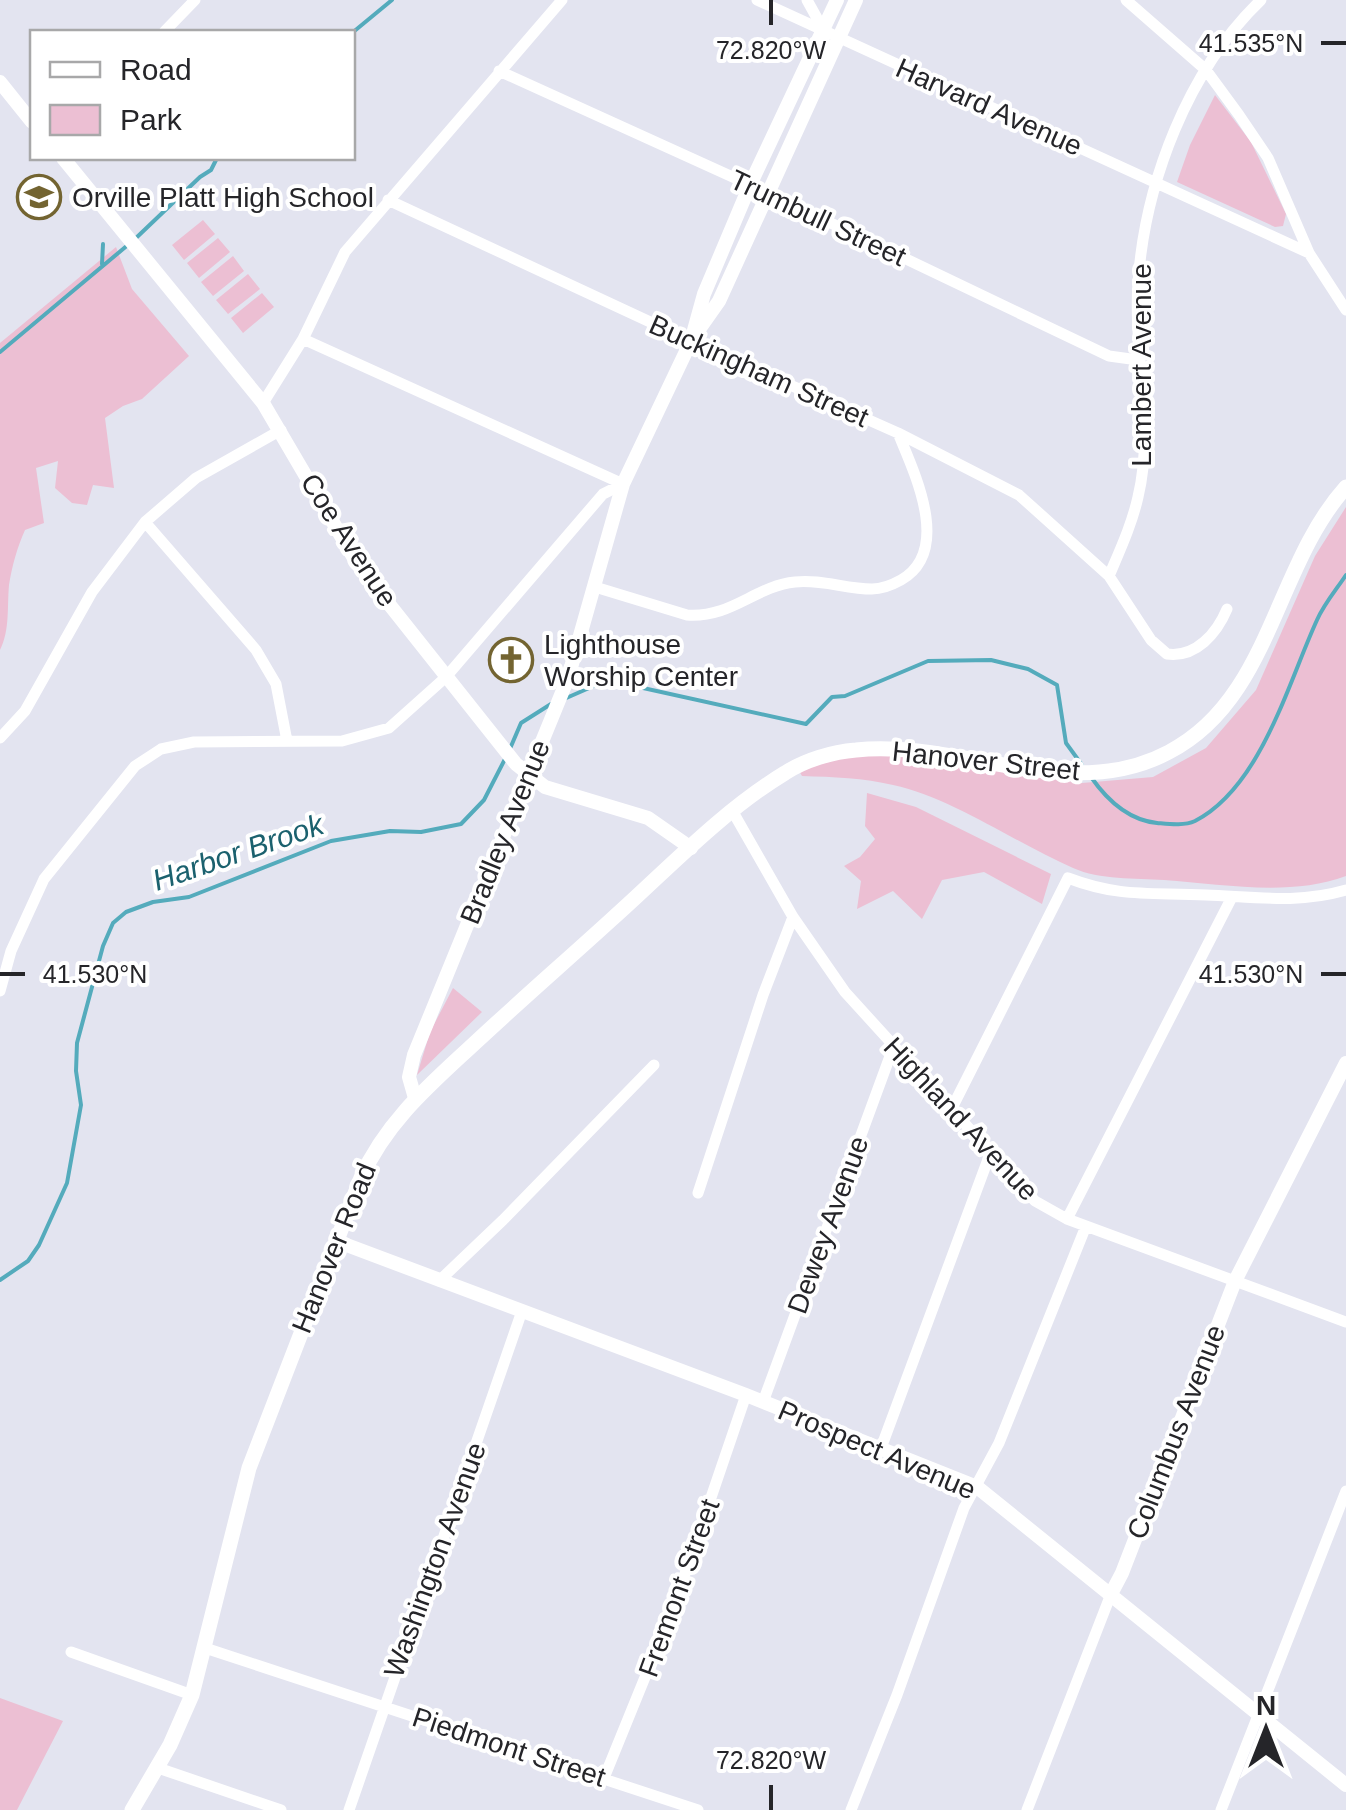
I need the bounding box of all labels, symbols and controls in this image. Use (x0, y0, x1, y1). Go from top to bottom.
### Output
text: 41.535°N (1199, 29, 1303, 57)
legend (30, 30, 355, 160)
text: 72.820°W (716, 36, 826, 64)
street label: Harvard Avenue (891, 52, 1087, 162)
text: Road (120, 53, 192, 86)
text: Park (120, 103, 183, 136)
street label: Trumbull Street (725, 164, 911, 272)
school or university icon: Orville Platt High School (16, 174, 62, 220)
place label: Orville Platt High School (72, 182, 374, 213)
street label: Lambert Avenue (1126, 263, 1157, 467)
street label: Buckingham Street (645, 309, 874, 433)
street label: Coe Avenue (295, 468, 403, 612)
place label: Lighthouse Worship Center (544, 629, 738, 692)
church icon: Lighthouse Worship Center (488, 637, 534, 683)
street label: Bradley Avenue (454, 735, 556, 929)
street label: Hanover Street (891, 736, 1081, 786)
water label: Harbor Brook (148, 807, 330, 897)
text: 41.530°N (43, 960, 147, 988)
text: 41.530°N (1199, 960, 1303, 988)
street label: Highland Avenue (878, 1031, 1044, 1207)
street label: Dewey Avenue (782, 1132, 874, 1318)
street label: Hanover Road (286, 1158, 382, 1338)
street label: Columbus Avenue (1121, 1321, 1231, 1543)
street label: Prospect Avenue (774, 1394, 980, 1506)
street label: Washington Avenue (378, 1438, 492, 1682)
street label: Fremont Street (633, 1495, 726, 1681)
north arrow (1216, 1680, 1316, 1780)
text: N (1256, 1690, 1276, 1721)
street label: Piedmont Street (409, 1701, 609, 1793)
text: 72.820°W (716, 1746, 826, 1774)

